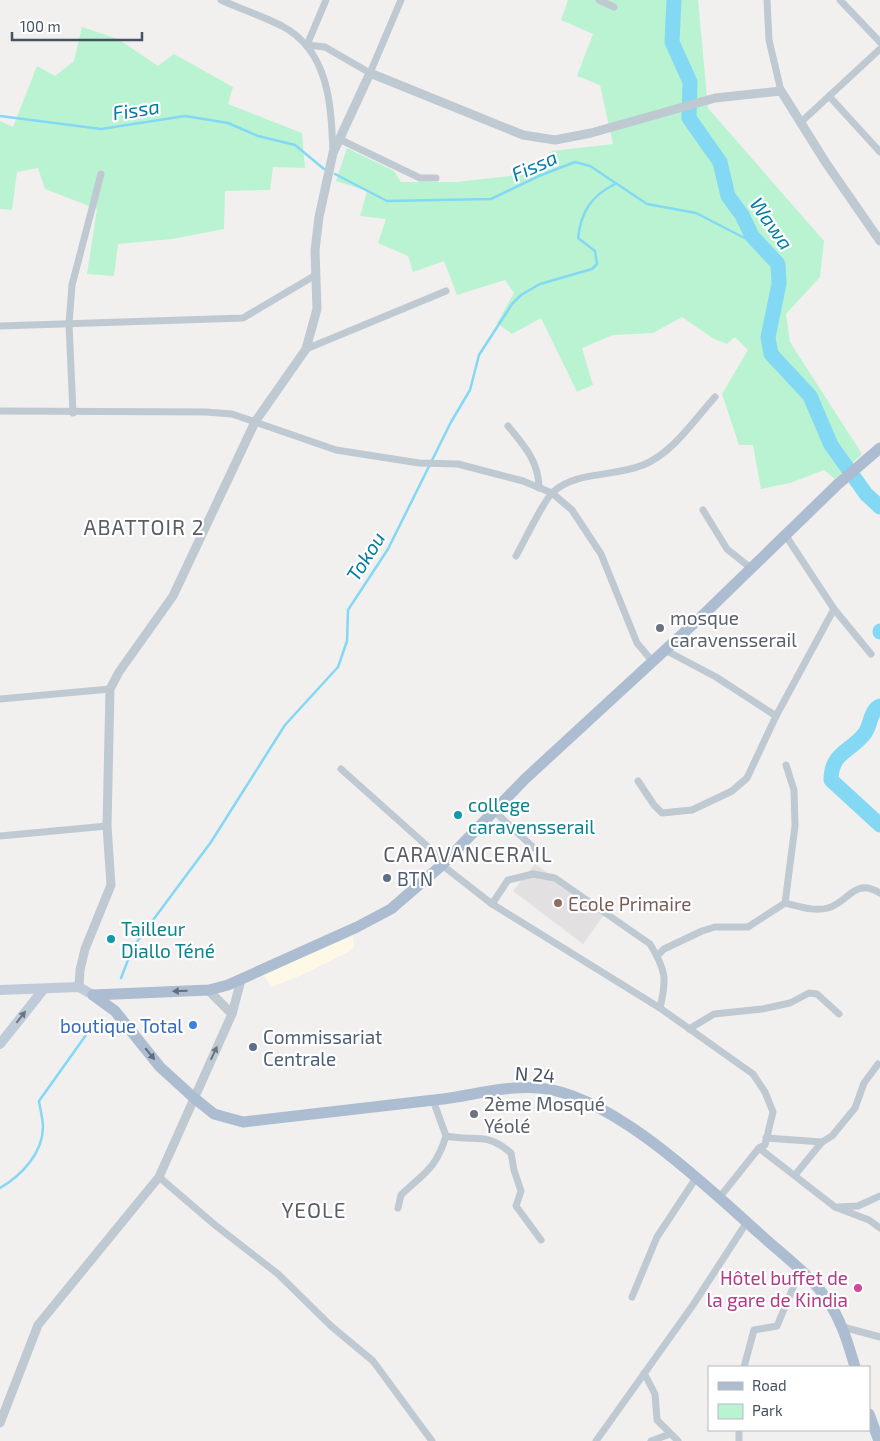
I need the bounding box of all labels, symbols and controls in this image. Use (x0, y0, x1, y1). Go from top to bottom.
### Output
scale bar (12, 10, 142, 42)
text: 100 m (20, 17, 61, 35)
water label: Fissa (111, 93, 161, 125)
water label: Fissa (507, 144, 561, 186)
water label: Wawa (745, 192, 799, 254)
district label: ABATTOIR 2 (83, 514, 205, 539)
water label: Tokou (341, 527, 389, 585)
place label: mosque caravensserail (670, 606, 797, 651)
marker: mosque caravensserail (654, 622, 666, 634)
place label: college caravensserail (468, 793, 595, 838)
marker: college caravensserail (452, 809, 464, 821)
district label: CARAVANCERAIL (383, 841, 553, 866)
place label: BTN (397, 867, 433, 890)
marker: BTN (381, 872, 393, 884)
place label: Ecole Primaire (568, 892, 692, 915)
marker: Ecole Primaire (552, 897, 564, 909)
place label: Tailleur Diallo Téné (121, 917, 215, 962)
marker: Tailleur Diallo Téné (105, 933, 117, 945)
one-way arrow (172, 987, 188, 995)
one-way arrow (16, 1011, 27, 1024)
place label: boutique Total (60, 1014, 183, 1037)
marker: boutique Total (187, 1019, 199, 1031)
place label: Commissariat Centrale (263, 1025, 382, 1070)
marker: Commissariat Centrale (247, 1041, 259, 1053)
one-way arrow (210, 1046, 218, 1060)
one-way arrow (145, 1048, 156, 1061)
street label: N 24 (514, 1061, 556, 1087)
place label: 2ème Mosqué Yéolé (484, 1092, 605, 1137)
marker: 2ème Mosqué Yéolé (468, 1108, 480, 1120)
district label: YEOLE (281, 1197, 347, 1222)
place label: Hôtel buffet de la gare de Kindia (707, 1266, 848, 1311)
marker: Hôtel buffet de la gare de Kindia (852, 1282, 864, 1294)
legend (708, 1366, 870, 1431)
text: Road (752, 1376, 787, 1394)
text: Park (752, 1401, 783, 1419)

